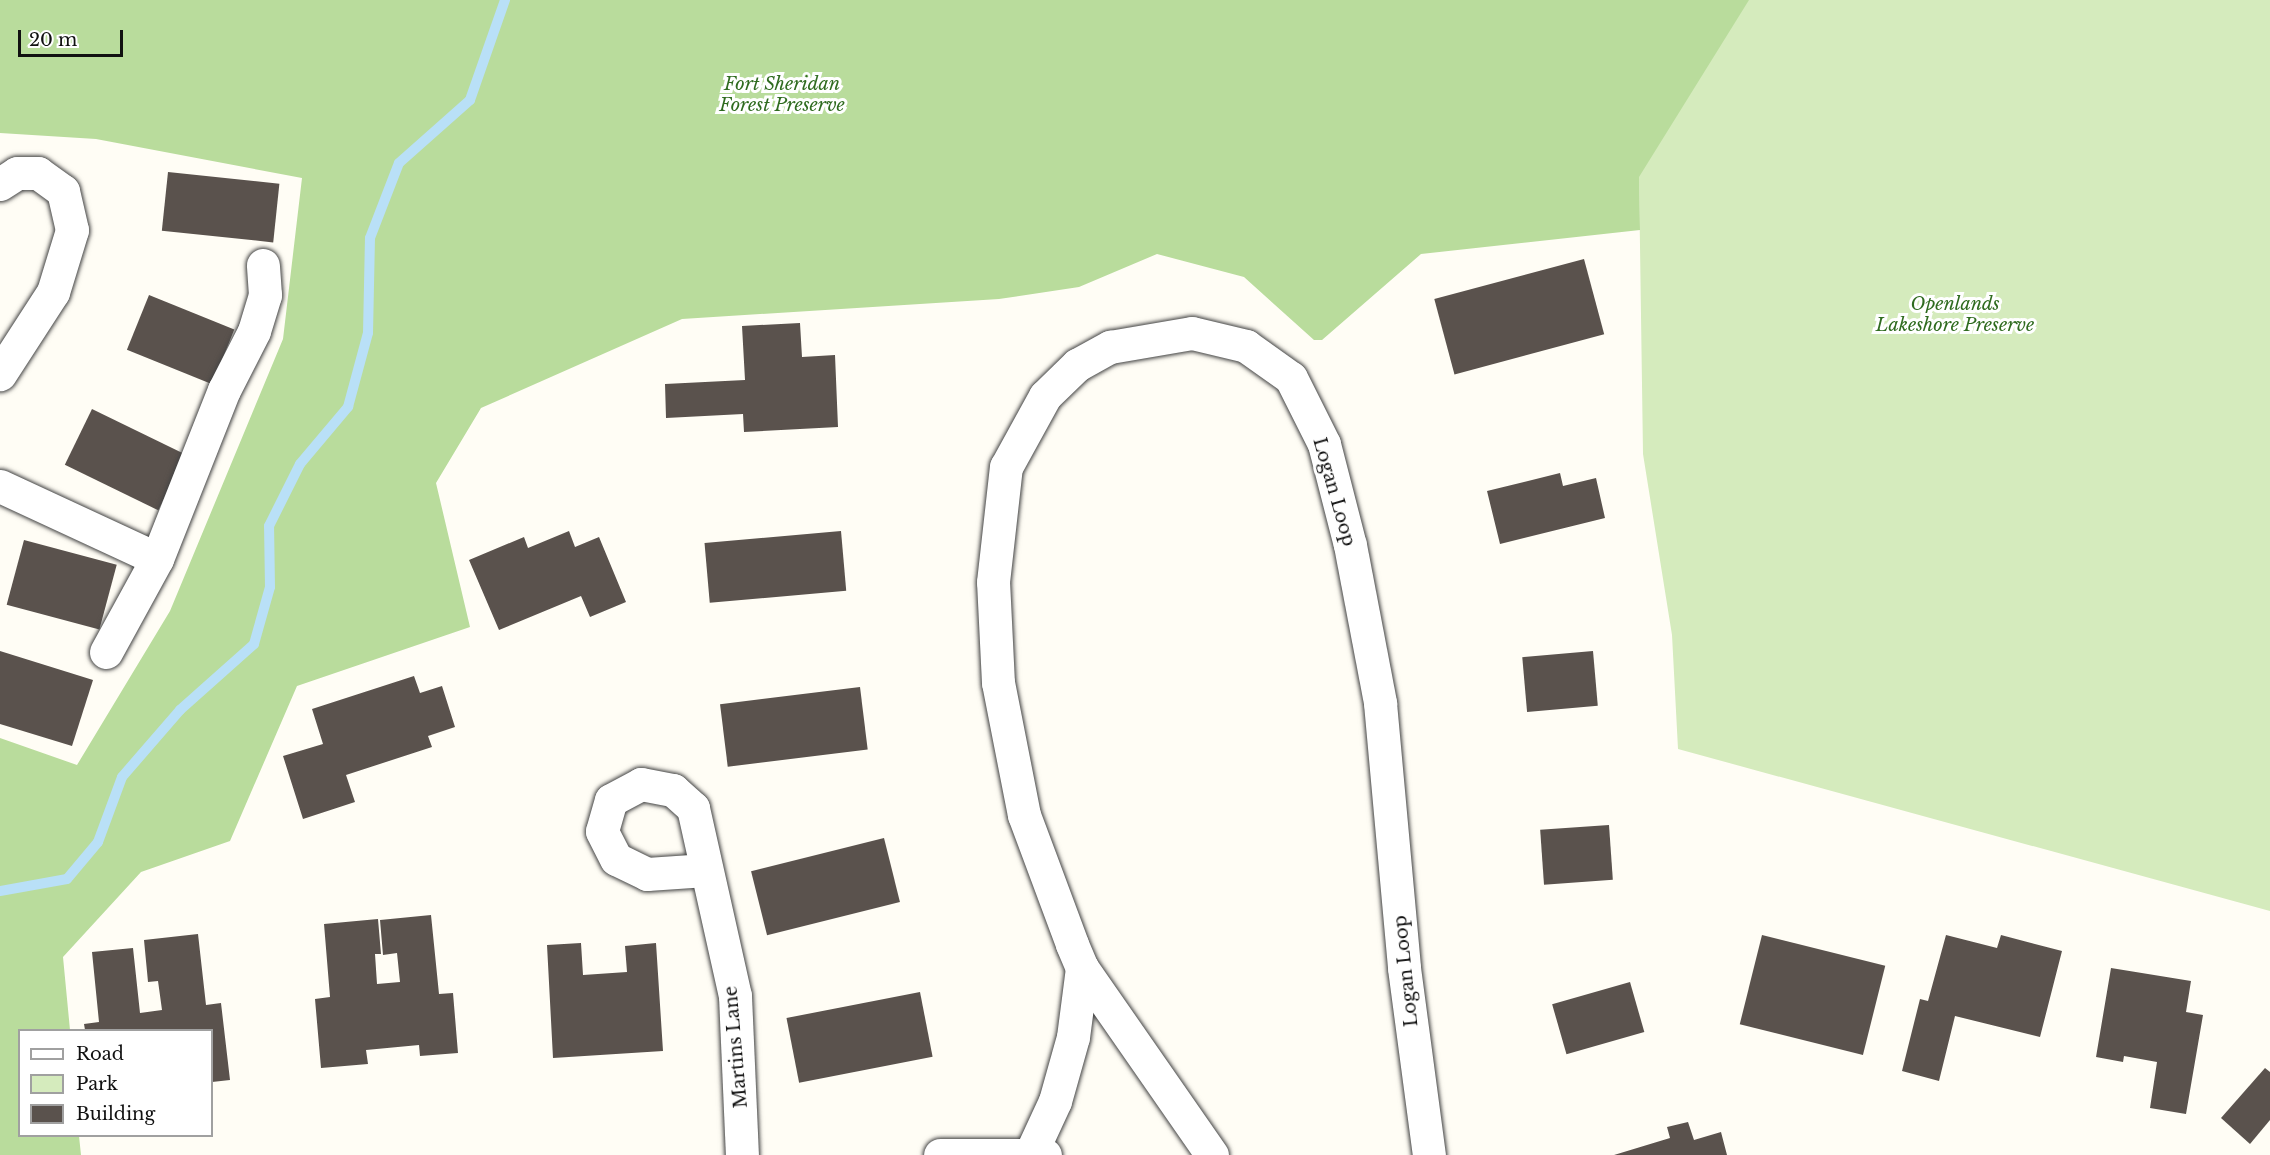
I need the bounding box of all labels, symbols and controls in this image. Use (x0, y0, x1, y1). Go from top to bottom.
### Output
scale bar (21, 18, 126, 56)
text: 20 m (29, 29, 77, 51)
park label: Fort Sheridan Forest Preserve (719, 74, 845, 116)
park label: Openlands Lakeshore Preserve (1876, 294, 2034, 336)
street label: Logan Loop (1308, 435, 1360, 549)
street label: Logan Loop (1389, 914, 1423, 1028)
street label: Martins Lane (720, 985, 752, 1109)
legend (18, 1029, 213, 1137)
text: Road (76, 1043, 124, 1065)
text: Park (76, 1073, 118, 1095)
text: Building (76, 1103, 155, 1125)

